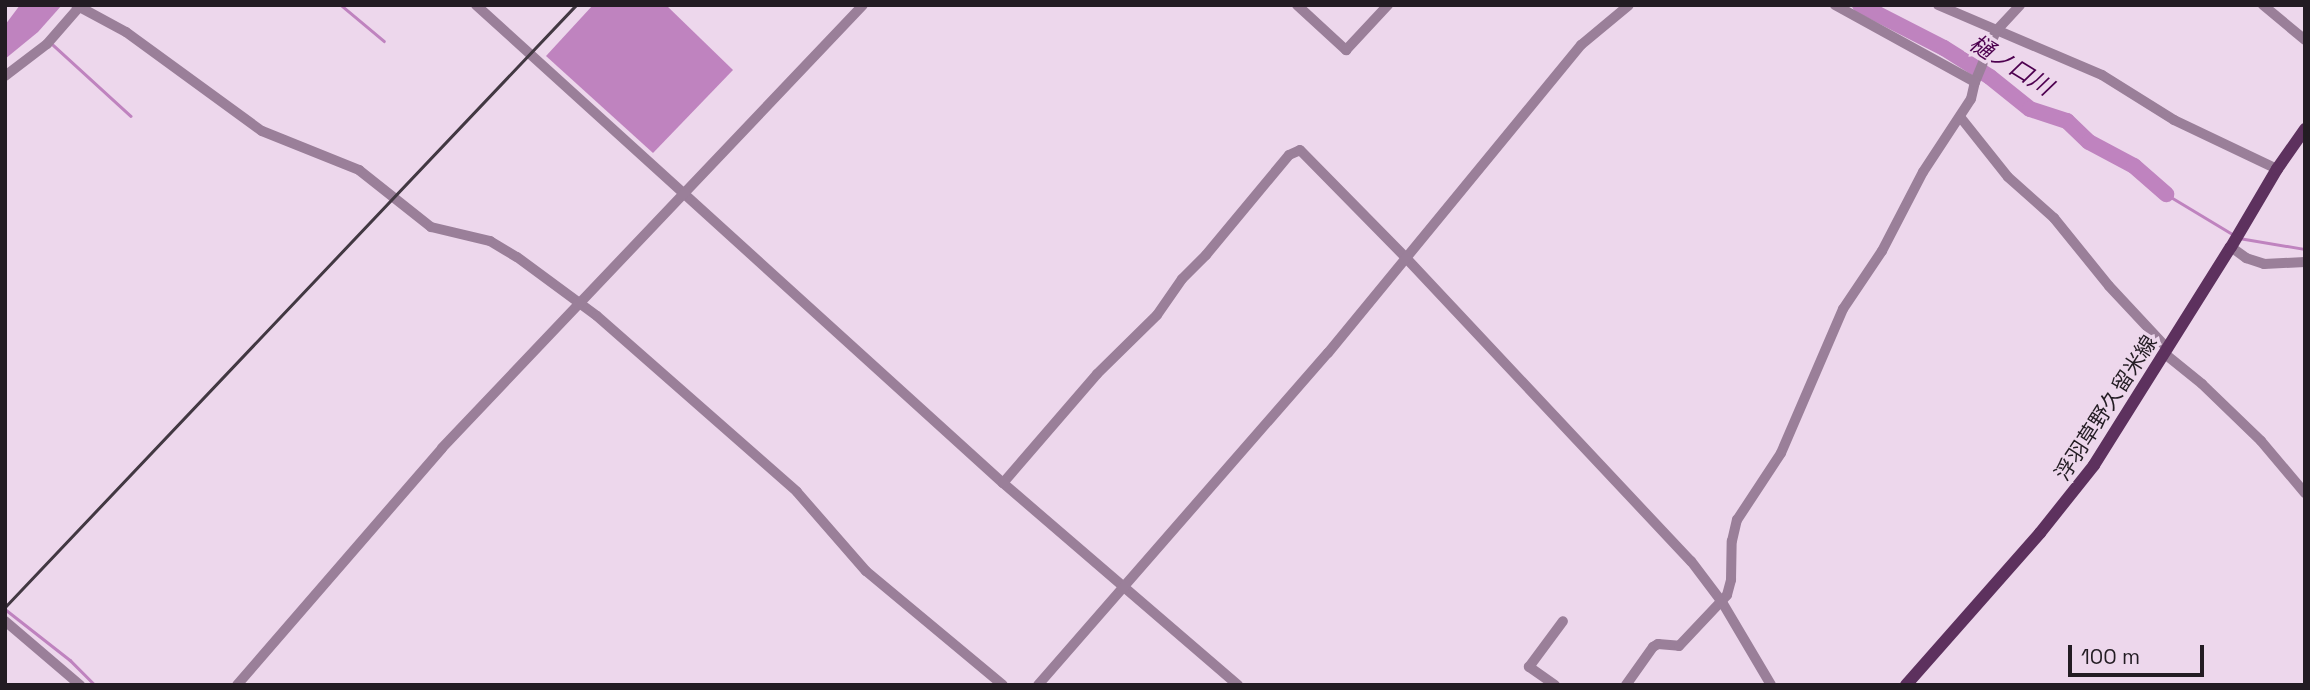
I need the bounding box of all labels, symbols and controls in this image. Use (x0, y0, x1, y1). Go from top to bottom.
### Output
water label: 樋ノ口川 (1965, 29, 2057, 101)
street label: 浮羽草野久留米線 (2050, 331, 2162, 485)
scale bar (2072, 630, 2208, 674)
text: 100 m (2081, 643, 2140, 670)

